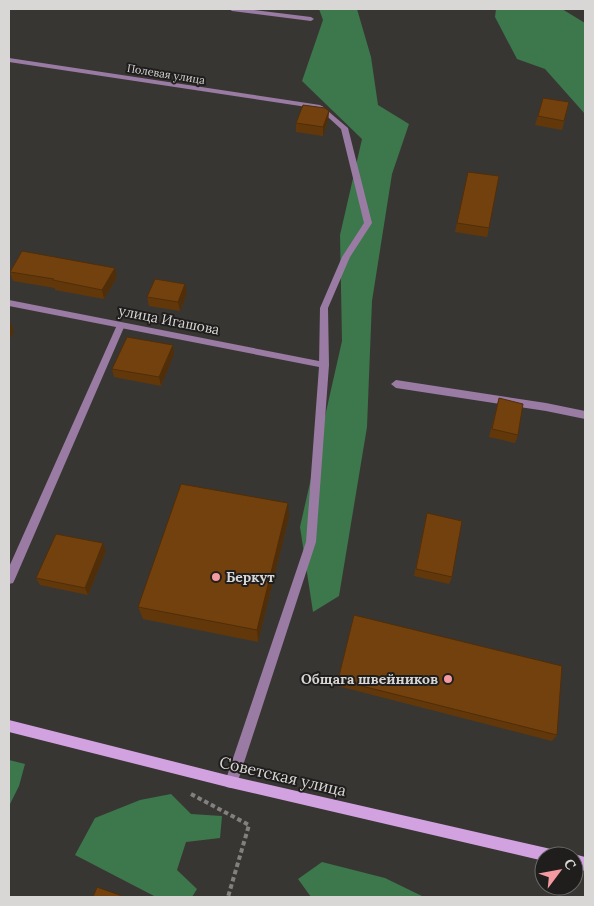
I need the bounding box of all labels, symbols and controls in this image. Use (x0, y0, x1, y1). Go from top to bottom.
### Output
street label: Полевая улица (126, 61, 206, 87)
street label: улица Игашова (117, 301, 221, 339)
place label: Беркут (226, 568, 275, 586)
marker: Беркут (210, 571, 222, 583)
place label: Общага швейников (301, 670, 438, 688)
marker: Общага швейников (442, 673, 454, 685)
street label: Советская улица (218, 752, 348, 800)
north arrow (534, 846, 584, 896)
text: С (560, 855, 580, 873)

